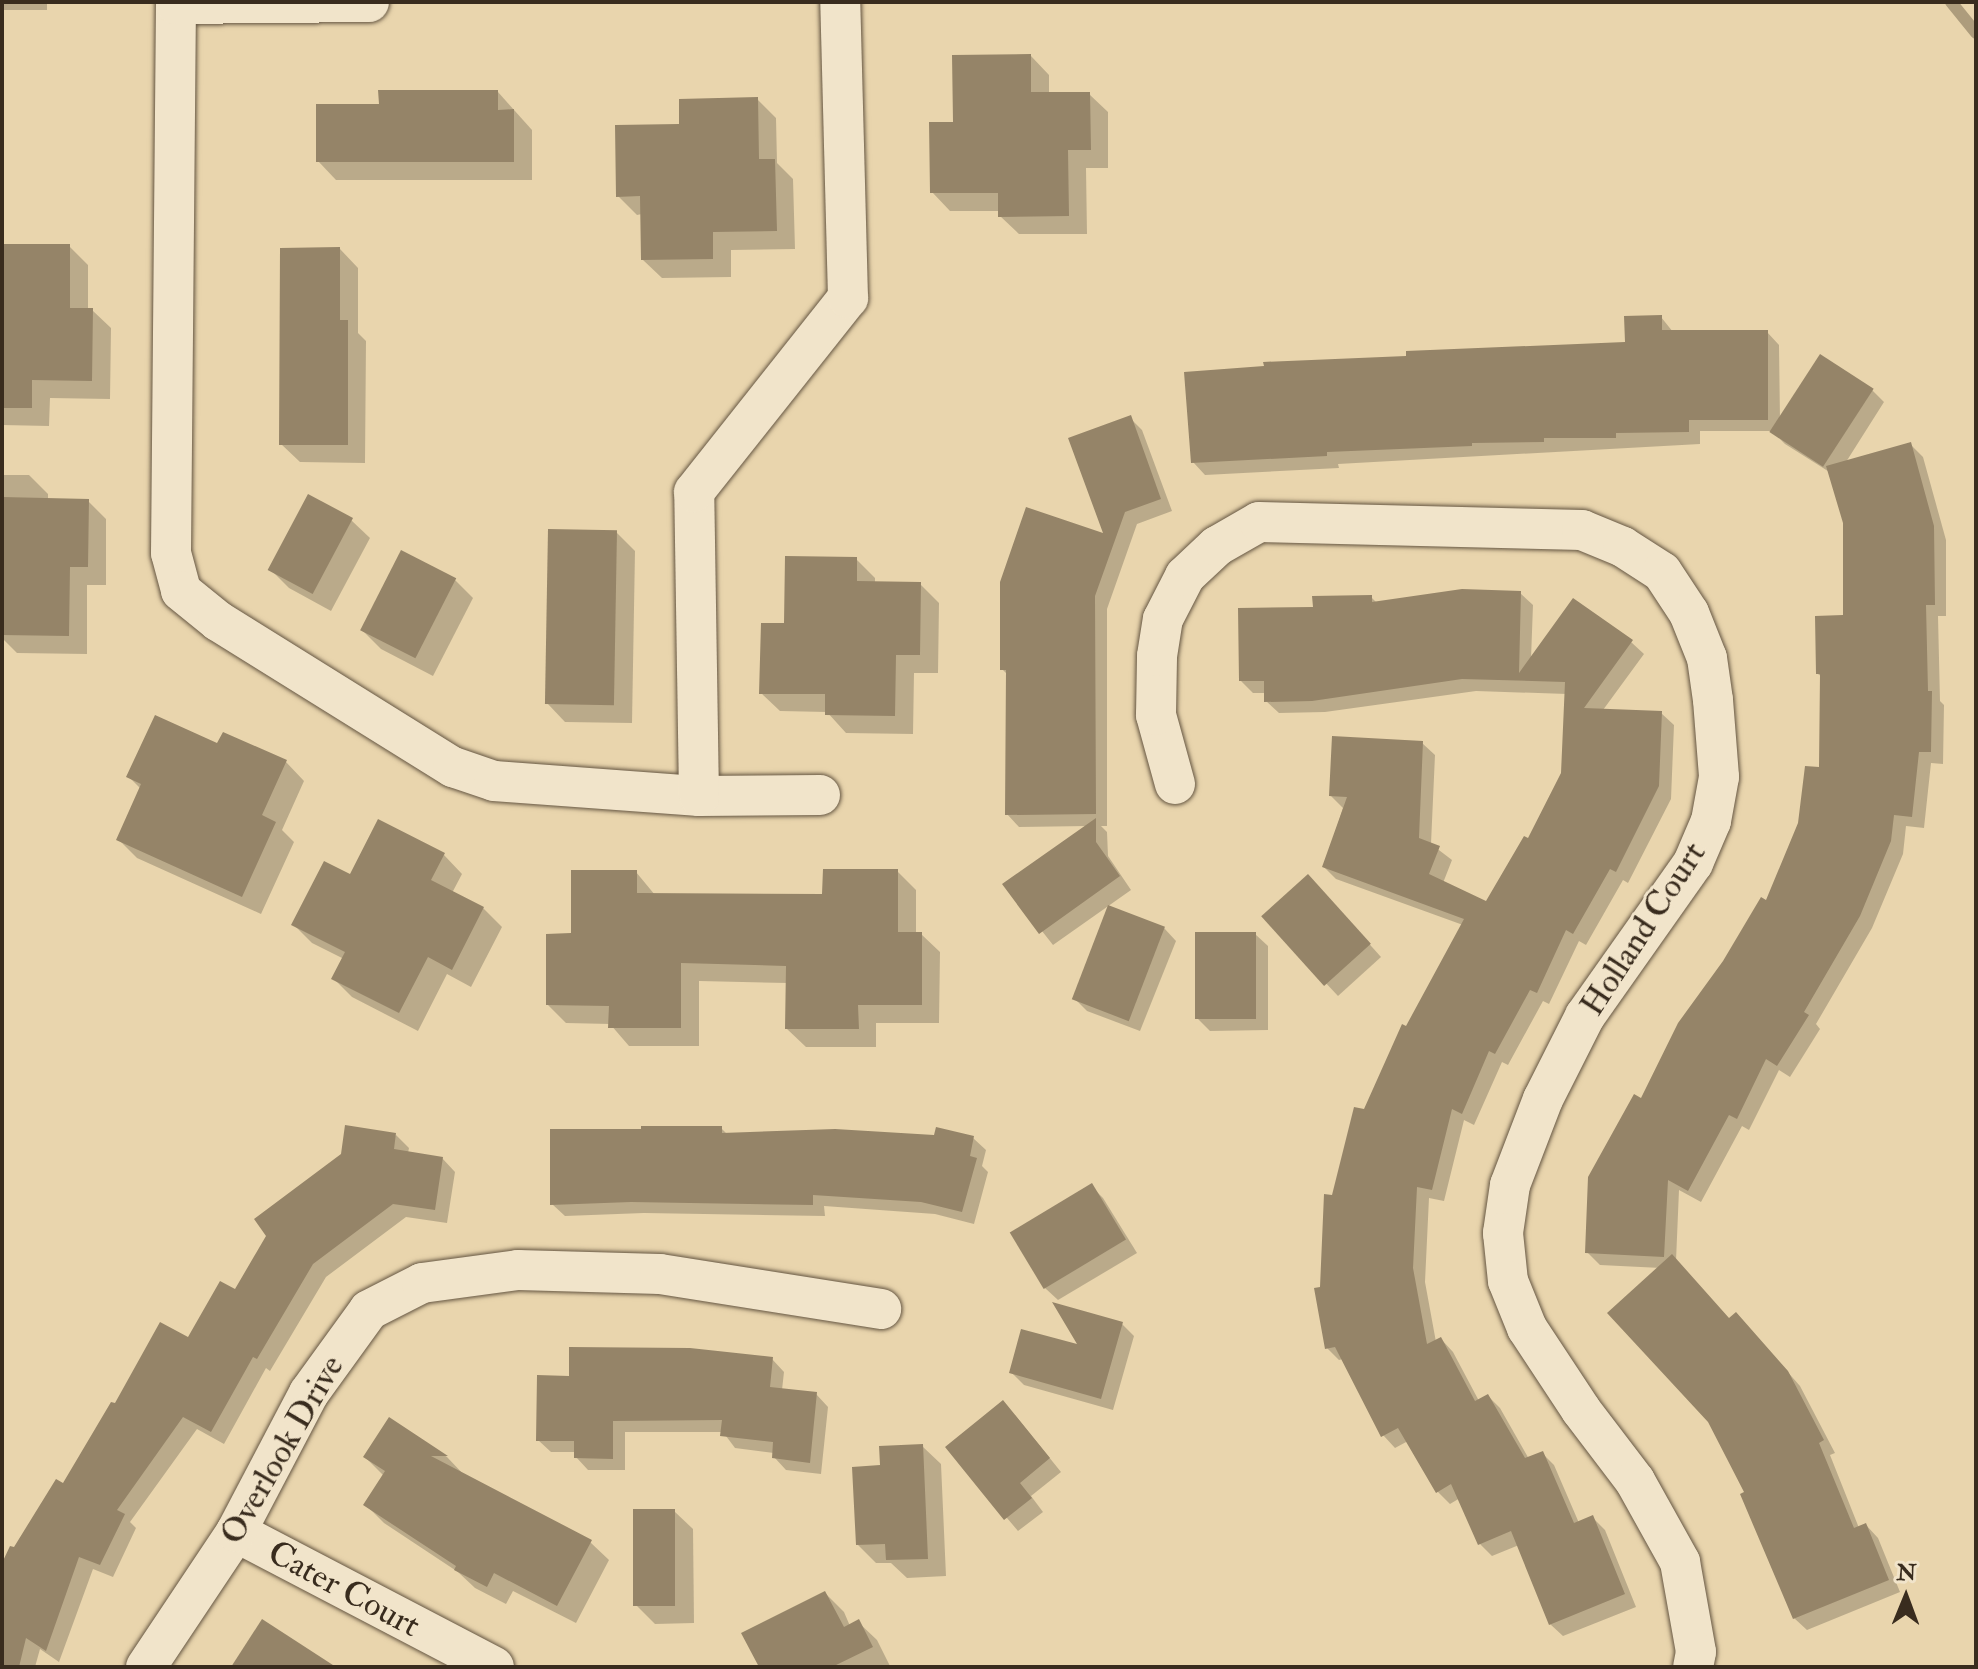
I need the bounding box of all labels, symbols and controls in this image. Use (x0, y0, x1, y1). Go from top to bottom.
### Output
street label: Holland Court (1572, 834, 1714, 1024)
street label: Overlook Drive (212, 1348, 352, 1552)
street label: Cater Court (261, 1532, 427, 1646)
north arrow (1866, 1557, 1946, 1637)
text: N (1896, 1559, 1917, 1587)

